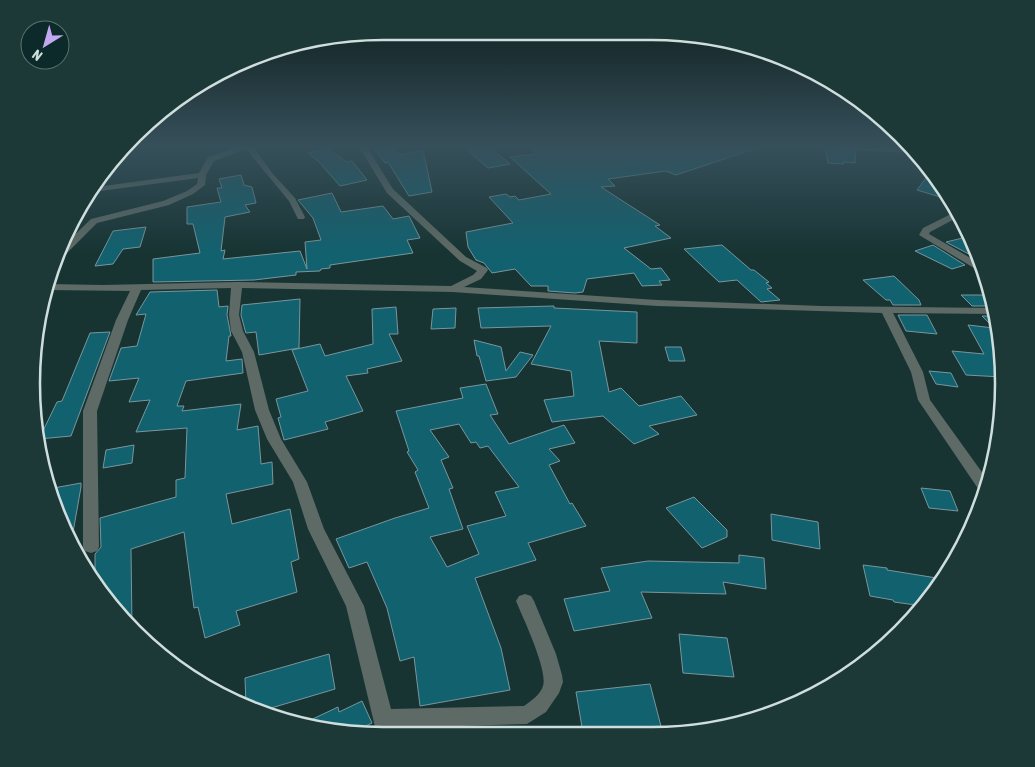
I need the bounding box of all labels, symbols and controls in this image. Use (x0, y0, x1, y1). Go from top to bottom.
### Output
north arrow (20, 20, 70, 70)
text: N (29, 47, 45, 64)

